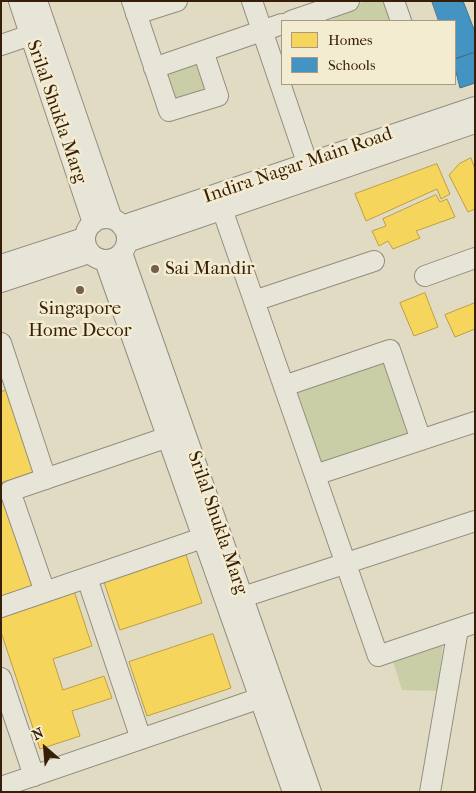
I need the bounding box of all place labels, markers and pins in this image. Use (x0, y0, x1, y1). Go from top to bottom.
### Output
place label: Sai Mandir (165, 258, 254, 280)
marker: Sai Mandir (149, 263, 161, 275)
marker: Singapore Home Decor (74, 284, 86, 296)
place label: Singapore Home Decor (28, 298, 132, 342)

